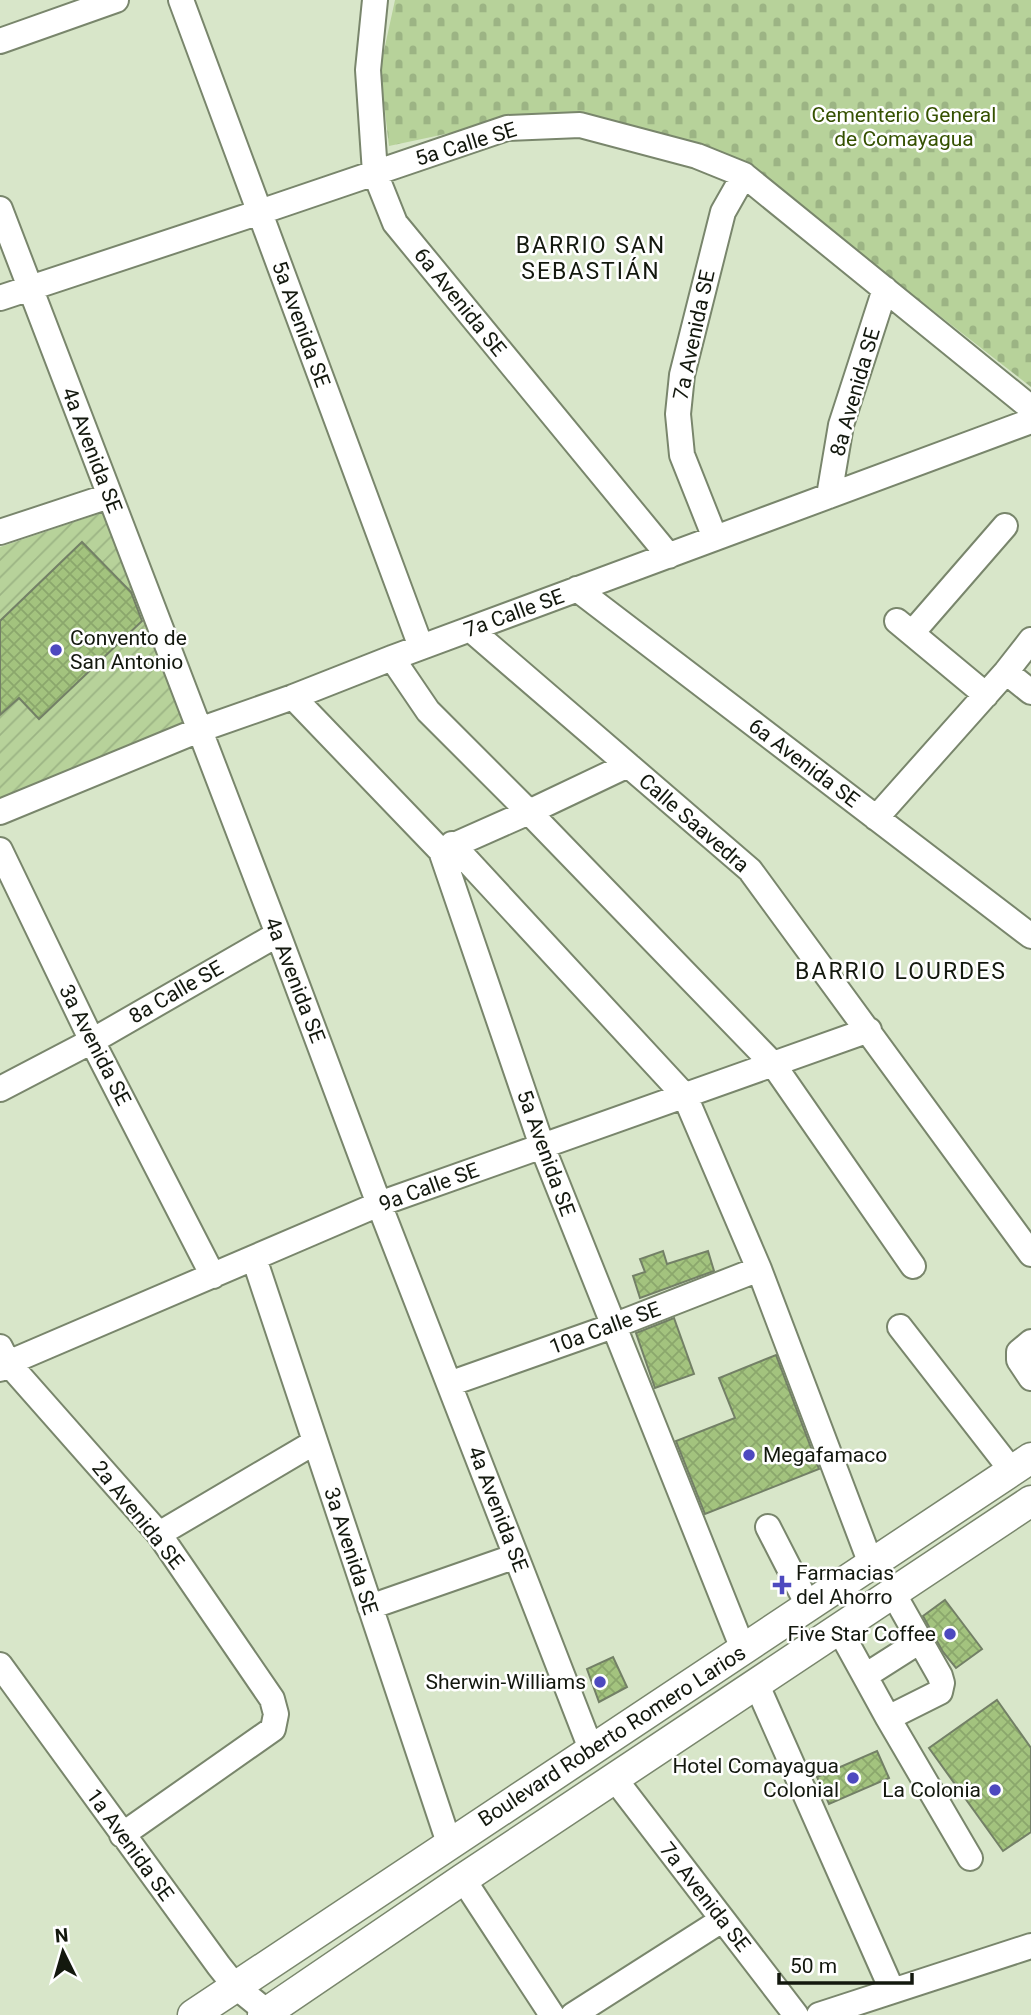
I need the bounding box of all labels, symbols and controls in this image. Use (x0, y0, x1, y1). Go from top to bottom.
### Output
park label: Cementerio General de Comayagua (812, 103, 996, 151)
street label: 5a Calle SE (413, 117, 520, 171)
district label: BARRIO SAN SEBASTIÁN (516, 232, 666, 285)
street label: 6a Avenida SE (409, 243, 511, 361)
street label: 5a Avenida SE (267, 258, 335, 390)
street label: 7a Avenida SE (668, 268, 720, 402)
street label: 8a Avenida SE (825, 325, 885, 459)
street label: 4a Avenida SE (57, 384, 127, 516)
street label: 7a Calle SE (461, 584, 567, 642)
place label: Convento de San Antonio (70, 626, 187, 674)
marker: Convento de San Antonio (48, 642, 64, 658)
street label: 6a Avenida SE (744, 714, 864, 812)
street label: Calle Saavedra (634, 769, 754, 877)
street label: 4a Avenida SE (260, 914, 330, 1046)
street label: 8a Calle SE (125, 955, 227, 1029)
district label: BARRIO LOURDES (795, 958, 1007, 985)
street label: 3a Avenida SE (54, 981, 136, 1109)
street label: 5a Avenida SE (512, 1087, 580, 1219)
street label: 9a Calle SE (376, 1158, 482, 1216)
street label: 10a Calle SE (546, 1297, 664, 1359)
street label: 4a Avenida SE (463, 1443, 533, 1575)
place label: Megafamaco (763, 1443, 887, 1467)
marker: Megafamaco (741, 1447, 757, 1463)
street label: 2a Avenida SE (87, 1456, 189, 1574)
street label: 3a Avenida SE (319, 1484, 383, 1618)
place label: Farmacias del Ahorro (796, 1561, 894, 1609)
marker: Farmacias del Ahorro (774, 1577, 790, 1593)
place label: Five Star Coffee (788, 1622, 936, 1646)
marker: Five Star Coffee (942, 1626, 958, 1642)
street label: Boulevard Roberto Romero Larios (474, 1640, 750, 1832)
place label: Sherwin-Williams (426, 1670, 586, 1694)
marker: Sherwin-Williams (592, 1674, 608, 1690)
place label: Hotel Comayagua Colonial (672, 1754, 839, 1802)
marker: Hotel Comayagua Colonial (845, 1770, 861, 1786)
place label: La Colonia (882, 1778, 981, 1802)
marker: La Colonia (987, 1782, 1003, 1798)
street label: 1a Avenida SE (81, 1784, 179, 1906)
street label: 7a Avenida SE (655, 1837, 755, 1957)
north arrow (28, 1917, 98, 1987)
text: N (54, 1924, 69, 1948)
scale bar (779, 1941, 912, 1985)
text: 50 m (790, 1954, 837, 1978)

